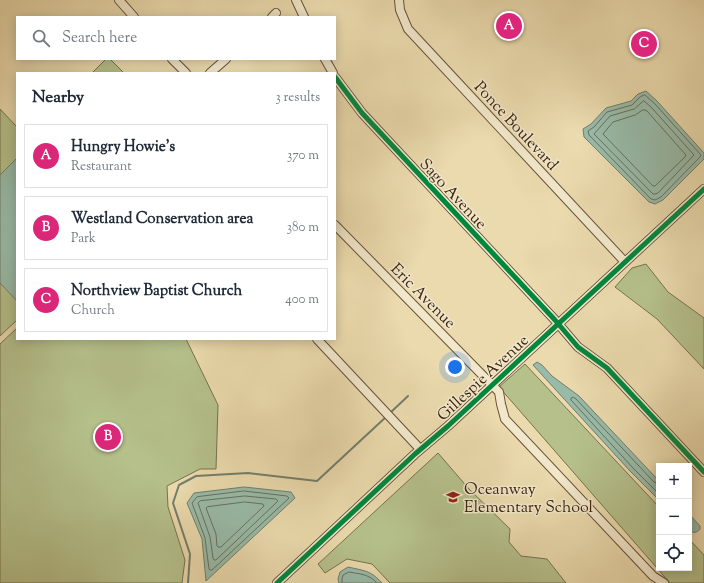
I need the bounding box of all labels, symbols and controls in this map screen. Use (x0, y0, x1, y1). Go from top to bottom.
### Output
pin: A (496, 11, 522, 41)
search box (16, 16, 336, 60)
icon: search (30, 27, 52, 49)
text: Search here (62, 28, 137, 49)
pin: C (631, 29, 657, 59)
street label: Ponce Boulevard (468, 77, 563, 176)
text: Nearby (32, 86, 84, 110)
text: 3 results (275, 89, 320, 107)
text: Hungry Howie's (71, 137, 175, 158)
text: A (41, 147, 51, 165)
text: 370 m (287, 147, 319, 165)
street label: Sago Avenue (413, 154, 491, 235)
text: Restaurant (71, 158, 132, 176)
text: Westland Conservation area (71, 209, 253, 230)
text: B (42, 219, 50, 237)
text: 380 m (287, 219, 319, 237)
text: Park (71, 230, 96, 248)
street label: Eric Avenue (384, 259, 460, 335)
text: Northview Baptist Church (71, 281, 242, 302)
text: C (41, 291, 51, 309)
text: 400 m (285, 291, 319, 309)
text: Church (71, 302, 115, 320)
street label: Gillespie Avenue (433, 330, 535, 427)
your location (445, 357, 465, 377)
pin: B (95, 422, 121, 452)
map controls (656, 463, 692, 571)
button: + (656, 463, 692, 499)
place label: Oceanway Elementary School (464, 479, 594, 520)
school or university icon: Oceanway Elementary School (445, 489, 461, 505)
button: − (656, 499, 692, 535)
button: locate (656, 535, 692, 571)

